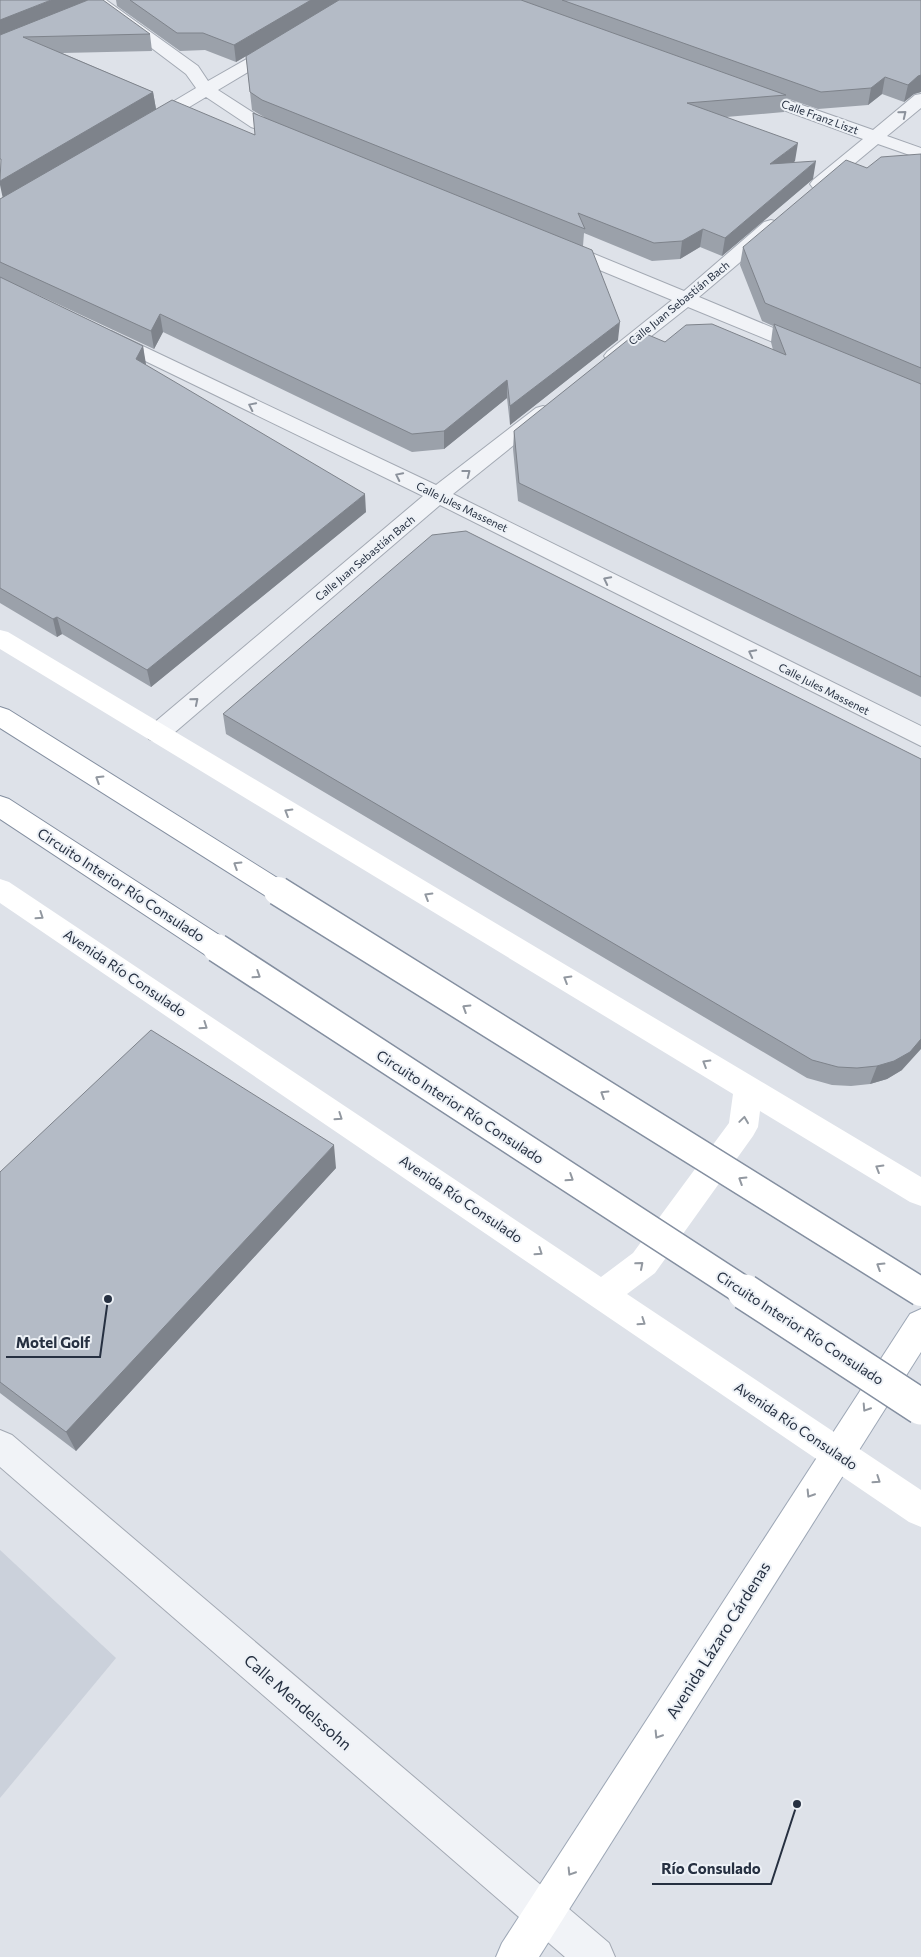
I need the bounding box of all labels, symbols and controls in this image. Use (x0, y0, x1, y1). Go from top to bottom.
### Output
street label: Calle Franz Liszt (780, 97, 861, 137)
one-way arrow (897, 111, 906, 119)
street label: Calle Juan Sebastián Bach (626, 258, 732, 348)
one-way arrow (249, 402, 258, 412)
one-way arrow (461, 470, 470, 478)
one-way arrow (395, 472, 404, 482)
street label: Calle Jules Massenet (414, 479, 511, 535)
street label: Calle Juan Sebastián Bach (312, 512, 418, 604)
one-way arrow (603, 576, 612, 586)
one-way arrow (748, 649, 757, 659)
street label: Calle Jules Massenet (776, 660, 872, 718)
one-way arrow (190, 698, 199, 707)
one-way arrow (96, 775, 105, 785)
one-way arrow (285, 808, 294, 818)
street label: Circuito Interior Río Consulado (35, 824, 208, 945)
one-way arrow (233, 862, 242, 872)
one-way arrow (424, 892, 433, 902)
one-way arrow (35, 910, 44, 919)
street label: Avenida Río Consulado (61, 925, 190, 1020)
one-way arrow (252, 969, 261, 978)
one-way arrow (563, 976, 572, 986)
one-way arrow (462, 1005, 471, 1015)
one-way arrow (198, 1020, 208, 1029)
street label: Circuito Interior Río Consulado (374, 1046, 547, 1167)
one-way arrow (702, 1060, 711, 1070)
one-way arrow (600, 1091, 609, 1101)
one-way arrow (333, 1111, 343, 1120)
one-way arrow (738, 1115, 748, 1124)
street label: Avenida Río Consulado (397, 1151, 526, 1246)
one-way arrow (876, 1164, 885, 1174)
one-way arrow (564, 1172, 573, 1181)
one-way arrow (738, 1177, 747, 1187)
one-way arrow (534, 1246, 543, 1256)
one-way arrow (634, 1262, 643, 1271)
one-way arrow (876, 1263, 885, 1273)
street label: Circuito Interior Río Consulado (714, 1267, 887, 1388)
one-way arrow (636, 1316, 646, 1325)
callout: Motel Golf (6, 1327, 100, 1357)
text: Motel Golf (16, 1333, 91, 1351)
street label: Avenida Río Consulado (732, 1378, 861, 1473)
one-way arrow (862, 1403, 872, 1412)
one-way arrow (871, 1474, 881, 1483)
one-way arrow (807, 1489, 817, 1498)
street label: Avenida Lázaro Cárdenas (662, 1558, 774, 1722)
street label: Calle Mendelssohn (241, 1650, 356, 1753)
one-way arrow (655, 1729, 664, 1738)
callout: Río Consulado (652, 1854, 771, 1884)
text: Río Consulado (661, 1859, 761, 1877)
one-way arrow (568, 1867, 578, 1876)

